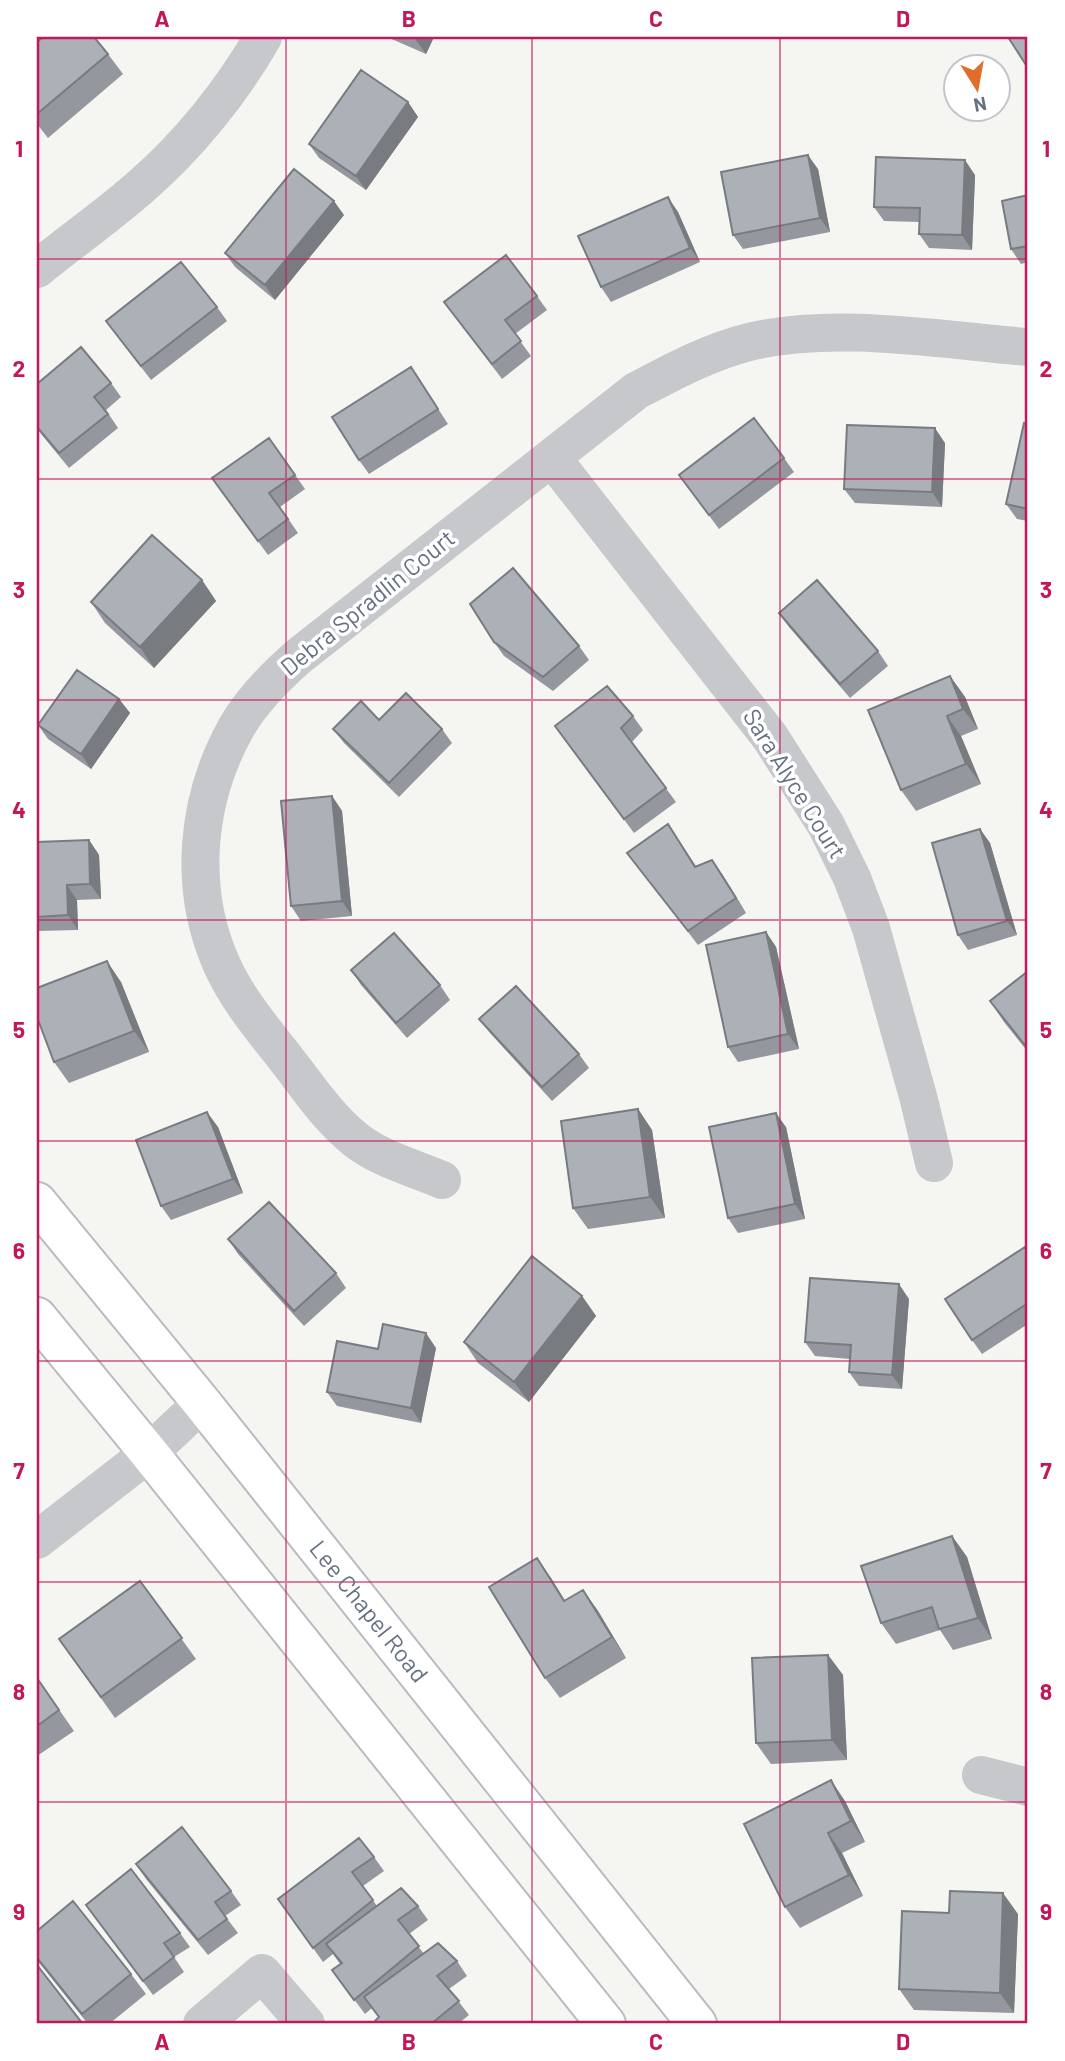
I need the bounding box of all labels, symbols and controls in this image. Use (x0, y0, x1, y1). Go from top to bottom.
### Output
text: A (154, 4, 170, 32)
text: B (402, 4, 416, 32)
text: C (649, 4, 663, 32)
text: D (896, 4, 910, 32)
north arrow (942, 52, 1012, 122)
text: N (972, 93, 989, 118)
text: 1 (15, 134, 23, 162)
text: 1 (1042, 134, 1050, 162)
text: 2 (13, 354, 25, 382)
text: 2 (1040, 354, 1052, 382)
street label: Debra Spradlin Court (274, 523, 460, 681)
text: 3 (13, 575, 25, 603)
text: 3 (1040, 575, 1052, 603)
street label: Sara Alyce Court (738, 703, 853, 863)
text: 4 (12, 795, 26, 823)
text: 4 (1039, 795, 1053, 823)
text: 5 (13, 1015, 25, 1043)
text: 5 (1040, 1015, 1052, 1043)
text: 6 (13, 1236, 25, 1264)
text: 6 (1040, 1236, 1052, 1264)
text: 7 (13, 1456, 25, 1484)
text: 7 (1040, 1456, 1052, 1484)
street label: Lee Chapel Road (304, 1534, 435, 1688)
text: 8 (13, 1677, 25, 1705)
text: 8 (1040, 1677, 1052, 1705)
text: 9 (13, 1897, 25, 1925)
text: 9 (1040, 1897, 1052, 1925)
text: A (154, 2027, 170, 2055)
text: B (402, 2027, 416, 2055)
text: C (649, 2027, 663, 2055)
text: D (896, 2027, 910, 2055)

